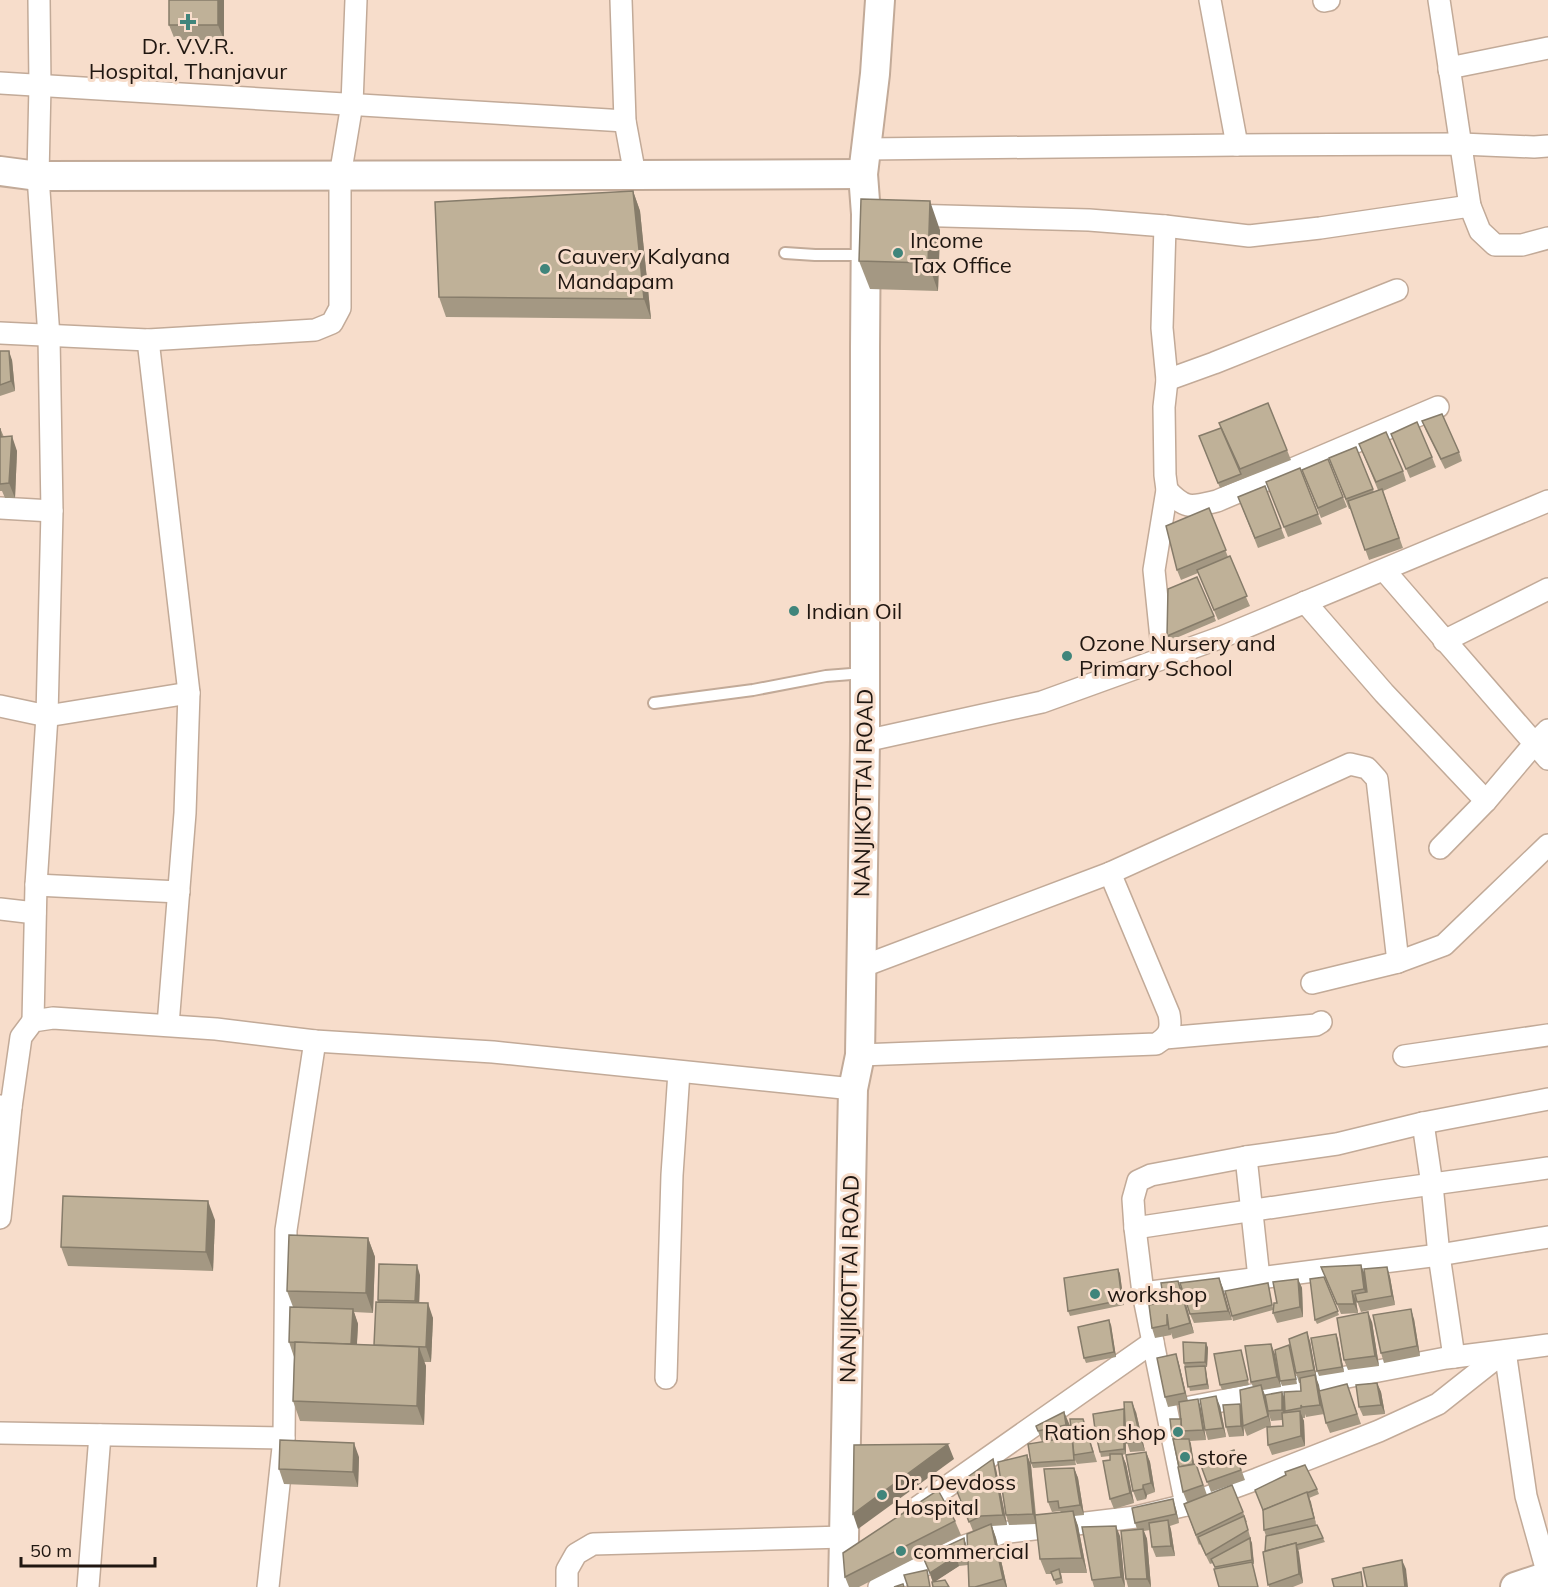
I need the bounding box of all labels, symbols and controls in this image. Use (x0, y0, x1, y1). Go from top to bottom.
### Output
marker: Dr. V.V.R. Hospital, Thanjavur (179, 13, 197, 31)
place label: Dr. V.V.R. Hospital, Thanjavur (89, 32, 287, 85)
place label: Income Tax Office (910, 226, 1012, 279)
place label: Cauvery Kalyana Mandapam (557, 242, 730, 295)
marker: Income Tax Office (891, 246, 905, 260)
marker: Cauvery Kalyana Mandapam (538, 262, 552, 276)
place label: Indian Oil (806, 597, 902, 625)
marker: Indian Oil (787, 604, 801, 618)
place label: Ozone Nursery and Primary School (1079, 629, 1276, 682)
marker: Ozone Nursery and Primary School (1060, 649, 1074, 663)
street label: NANJIKOTTAI ROAD (847, 689, 879, 897)
street label: NANJIKOTTAI ROAD (833, 1175, 865, 1383)
place label: workshop (1107, 1280, 1207, 1308)
marker: workshop (1088, 1287, 1102, 1301)
place label: Ration shop (1044, 1418, 1166, 1446)
marker: Ration shop (1171, 1425, 1185, 1439)
place label: store (1197, 1443, 1248, 1471)
marker: store (1178, 1450, 1192, 1464)
place label: Dr. Devdoss Hospital (894, 1468, 1016, 1521)
marker: Dr. Devdoss Hospital (875, 1488, 889, 1502)
scale bar (21, 1530, 154, 1568)
place label: commercial (913, 1537, 1029, 1565)
text: 50 m (30, 1539, 72, 1562)
marker: commercial (894, 1544, 908, 1558)

